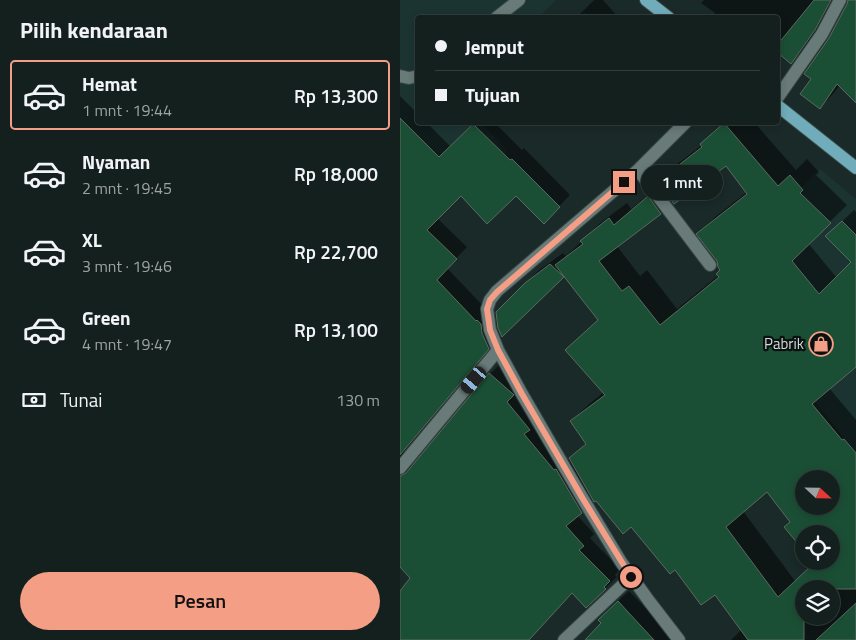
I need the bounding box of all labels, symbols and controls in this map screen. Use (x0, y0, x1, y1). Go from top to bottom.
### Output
text: Pilih kendaraan (20, 13, 168, 47)
text: Jemput (465, 32, 524, 61)
text: Hemat (82, 69, 137, 98)
icon: car (22, 73, 67, 118)
text: Tujuan (465, 80, 520, 109)
text: Rp 13,300 (294, 81, 378, 110)
text: 1 mnt · 19:44 (82, 98, 172, 122)
text: Nyaman (82, 147, 150, 176)
icon: car (22, 151, 67, 196)
text: Rp 18,000 (294, 159, 378, 188)
callout: 1 mnt (642, 164, 724, 200)
text: 1 mnt (662, 170, 702, 194)
route end (613, 171, 635, 193)
text: 2 mnt · 19:45 (82, 176, 172, 200)
text: XL (82, 225, 102, 254)
icon: car (22, 229, 67, 274)
text: Rp 22,700 (294, 237, 378, 266)
text: 3 mnt · 19:46 (82, 254, 172, 278)
text: Green (82, 303, 131, 332)
icon: car (22, 307, 67, 352)
text: Rp 13,100 (294, 315, 378, 344)
shop icon: Pabrik (808, 331, 834, 357)
text: 4 mnt · 19:47 (82, 332, 172, 356)
place label: Pabrik (764, 332, 804, 355)
car (458, 364, 489, 396)
text: Tunai (60, 385, 102, 414)
icon: cash (20, 386, 48, 414)
text: 130 m (336, 388, 380, 412)
north arrow (795, 470, 840, 515)
map controls (795, 470, 840, 625)
button: locate (795, 525, 840, 570)
route start (620, 566, 642, 588)
button: Pesan (20, 572, 380, 630)
button: layers (795, 580, 840, 625)

